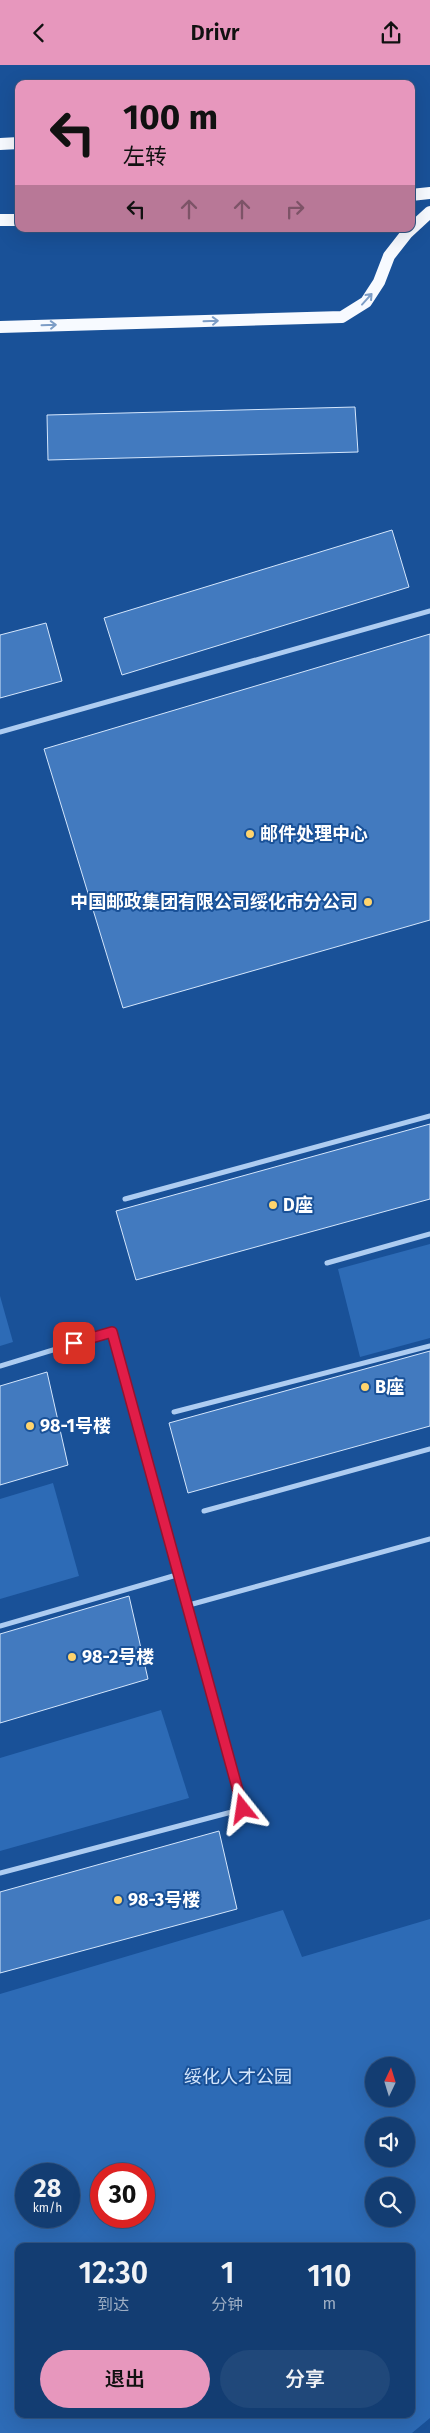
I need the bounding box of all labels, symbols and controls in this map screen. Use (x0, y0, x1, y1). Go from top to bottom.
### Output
icon: back (25, 19, 53, 47)
text: Drivr (190, 19, 240, 46)
icon: share (377, 19, 405, 47)
text: 100 m (123, 96, 218, 138)
icon: left (40, 100, 105, 165)
text: 左转 (123, 143, 167, 170)
icon: left (122, 195, 150, 223)
icon: ahead (175, 195, 203, 223)
icon: ahead (228, 195, 256, 223)
icon: right (281, 195, 309, 223)
one-way arrow (361, 292, 373, 305)
one-way arrow (202, 316, 219, 326)
one-way arrow (40, 321, 56, 330)
place label: 邮件处理中心 (260, 823, 368, 845)
marker: 邮件处理中心 (244, 828, 256, 840)
place label: 中国邮政集团有限公司绥化市分公司 (70, 891, 358, 913)
marker: 中国邮政集团有限公司绥化市分公司 (362, 896, 374, 908)
place label: D座 (283, 1194, 313, 1216)
marker: D座 (267, 1199, 279, 1211)
pin (53, 1322, 95, 1364)
icon: arrive (60, 1329, 88, 1357)
place label: B座 (375, 1376, 404, 1398)
marker: B座 (359, 1381, 371, 1393)
place label: 98-1号楼 (40, 1415, 111, 1437)
marker: 98-1号楼 (24, 1420, 36, 1432)
place label: 98-2号楼 (82, 1646, 154, 1668)
marker: 98-2号楼 (66, 1651, 78, 1663)
position arrow (216, 1782, 268, 1834)
place label: 98-3号楼 (128, 1889, 200, 1911)
marker: 98-3号楼 (112, 1894, 124, 1906)
north arrow (365, 2057, 415, 2107)
map controls (365, 2057, 415, 2227)
park label: 绥化人才公园 (184, 2066, 292, 2088)
button: sound (365, 2117, 415, 2167)
speed limit sign: 30 (90, 2163, 155, 2228)
text: 28 (34, 2174, 61, 2204)
button: search (365, 2177, 415, 2227)
text: km/h (33, 2201, 62, 2215)
text: 12:30 (79, 2255, 148, 2291)
text: 1 (221, 2255, 234, 2291)
text: 110 (307, 2258, 351, 2294)
text: m (322, 2294, 336, 2313)
text: 到达 (97, 2295, 129, 2314)
text: 分钟 (212, 2295, 244, 2314)
button: 退出 (40, 2350, 210, 2408)
button: 分享 (220, 2350, 390, 2408)

